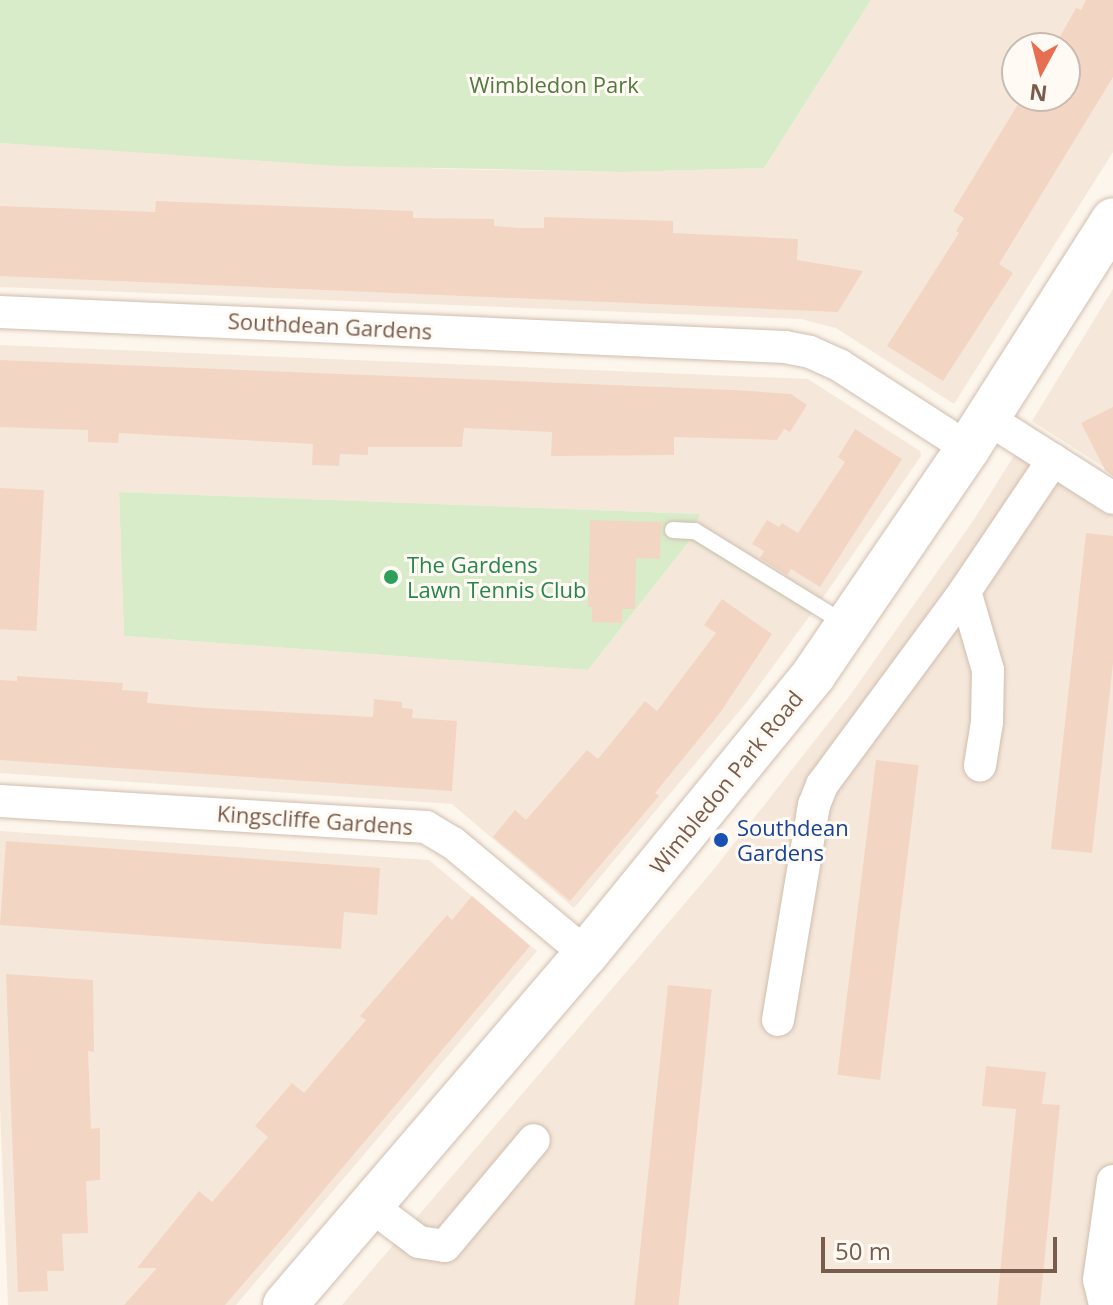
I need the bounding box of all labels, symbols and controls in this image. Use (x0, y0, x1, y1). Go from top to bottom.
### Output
north arrow (1001, 32, 1081, 112)
park label: Wimbledon Park (469, 72, 639, 98)
text: N (1028, 78, 1049, 110)
street label: Southdean Gardens (227, 307, 433, 345)
place label: The Gardens Lawn Tennis Club (407, 551, 587, 602)
marker: The Gardens Lawn Tennis Club (382, 568, 400, 586)
street label: Wimbledon Park Road (644, 685, 808, 879)
street label: Kingscliffe Gardens (216, 800, 414, 840)
place label: Southdean Gardens (737, 814, 849, 866)
marker: Southdean Gardens (712, 831, 730, 849)
scale bar (825, 1221, 1061, 1271)
text: 50 m (835, 1234, 891, 1267)

